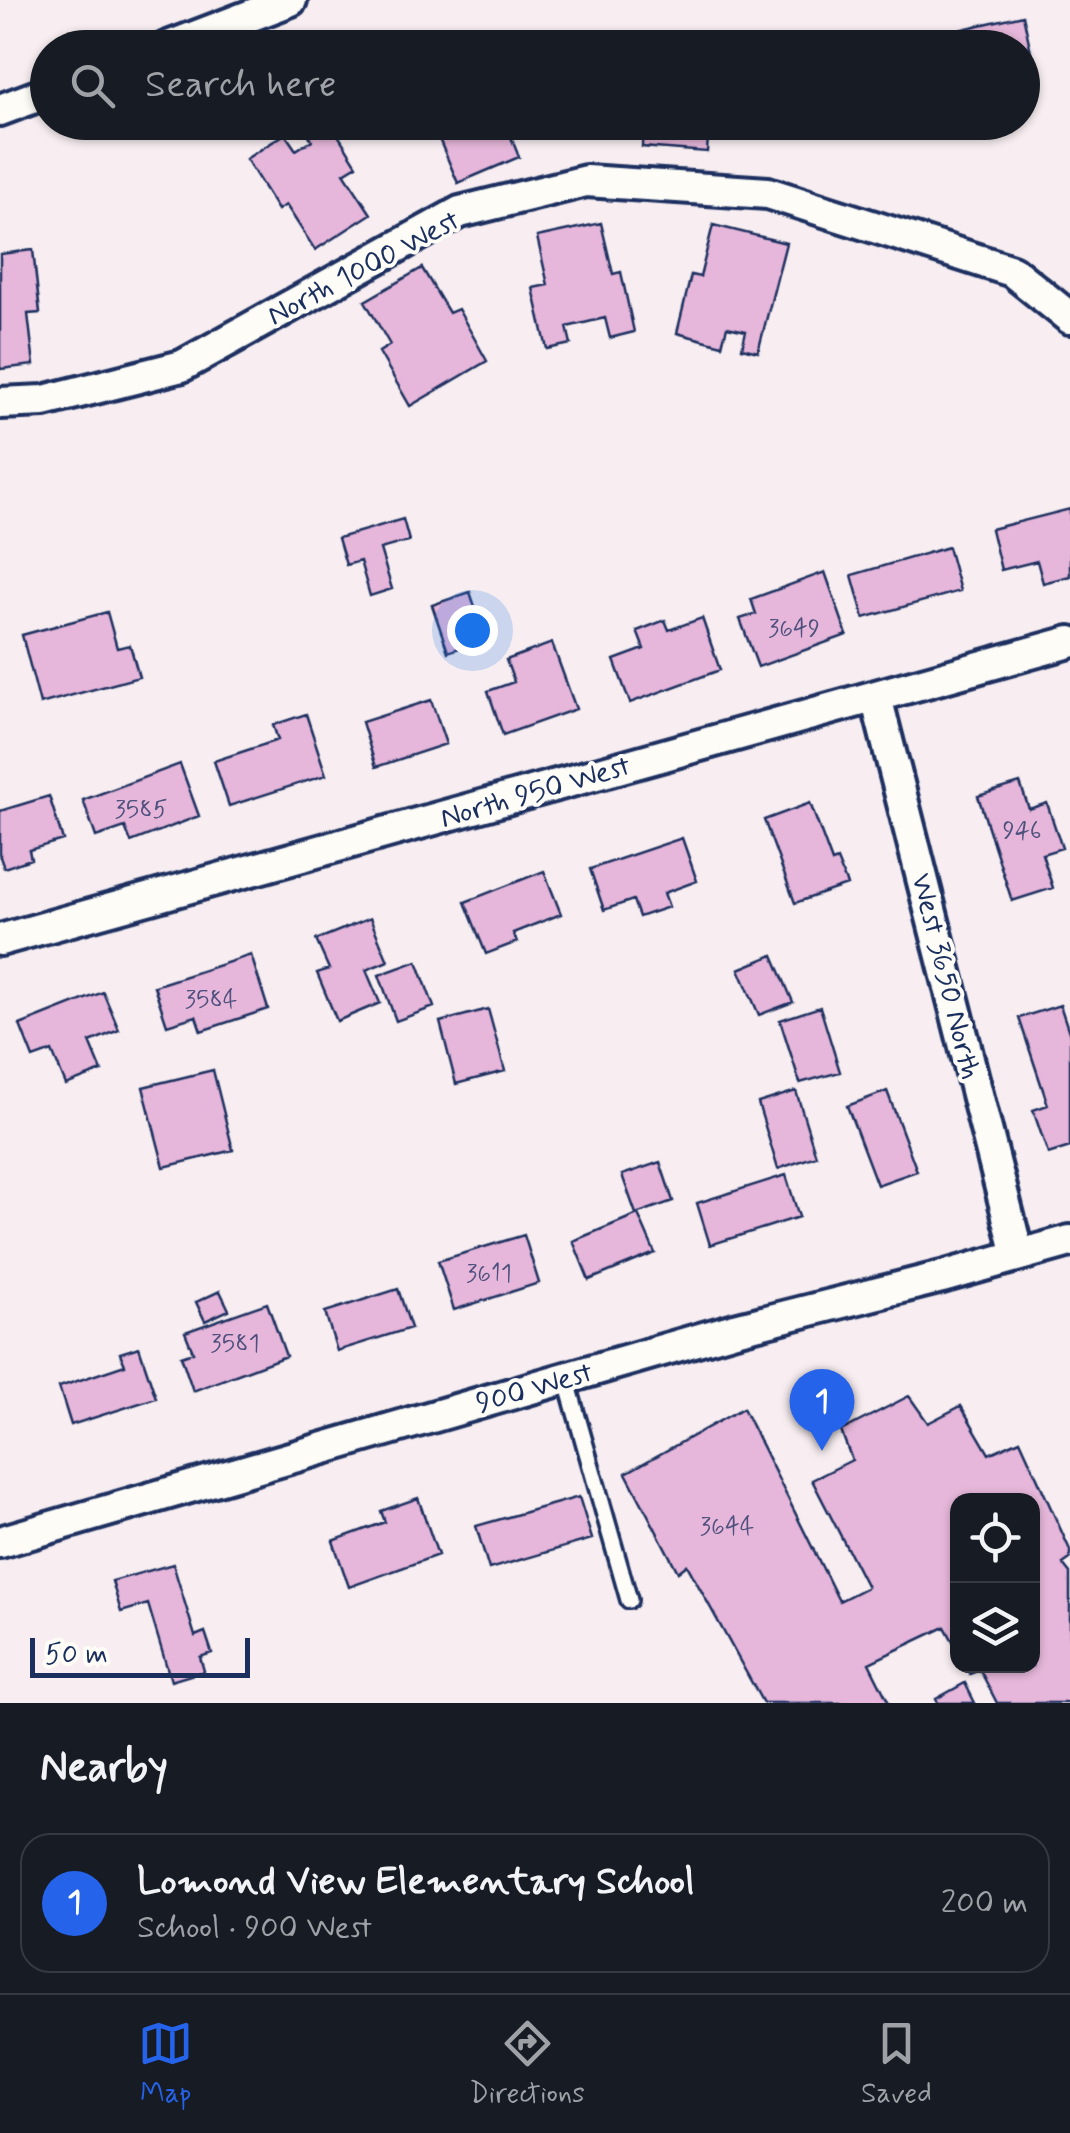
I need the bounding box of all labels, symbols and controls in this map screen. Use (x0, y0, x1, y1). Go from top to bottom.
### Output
search box (30, 30, 1040, 140)
icon: search (65, 58, 120, 113)
text: Search here (145, 61, 336, 110)
street label: North 1000 West (261, 201, 467, 335)
your location (447, 605, 498, 656)
house number: 3649 (768, 613, 820, 646)
street label: North 950 West (436, 747, 635, 838)
house number: 3585 (114, 794, 168, 827)
house number: 946 (1002, 815, 1042, 848)
street label: West 3650 North (901, 869, 990, 1083)
house number: 3584 (185, 984, 237, 1017)
house number: 3611 (466, 1258, 512, 1291)
house number: 3581 (210, 1328, 260, 1361)
street label: 900 West (472, 1353, 597, 1424)
pin: 1 (790, 1368, 854, 1451)
map controls (950, 1493, 1040, 1673)
button: locate (950, 1493, 1040, 1583)
house number: 3644 (700, 1511, 754, 1544)
button: layers (950, 1583, 1040, 1673)
scale bar (30, 1633, 250, 1678)
text: 50 m (45, 1637, 108, 1674)
text: Nearby (40, 1741, 168, 1796)
text: Lomond View Elementary School (137, 1858, 694, 1907)
text: 1 (67, 1882, 82, 1924)
text: 200 m (941, 1882, 1028, 1924)
text: School · 900 West (137, 1907, 372, 1949)
tab: Map (138, 2016, 193, 2113)
tab: Directions (470, 2016, 585, 2113)
tab: Saved (861, 2016, 932, 2113)

